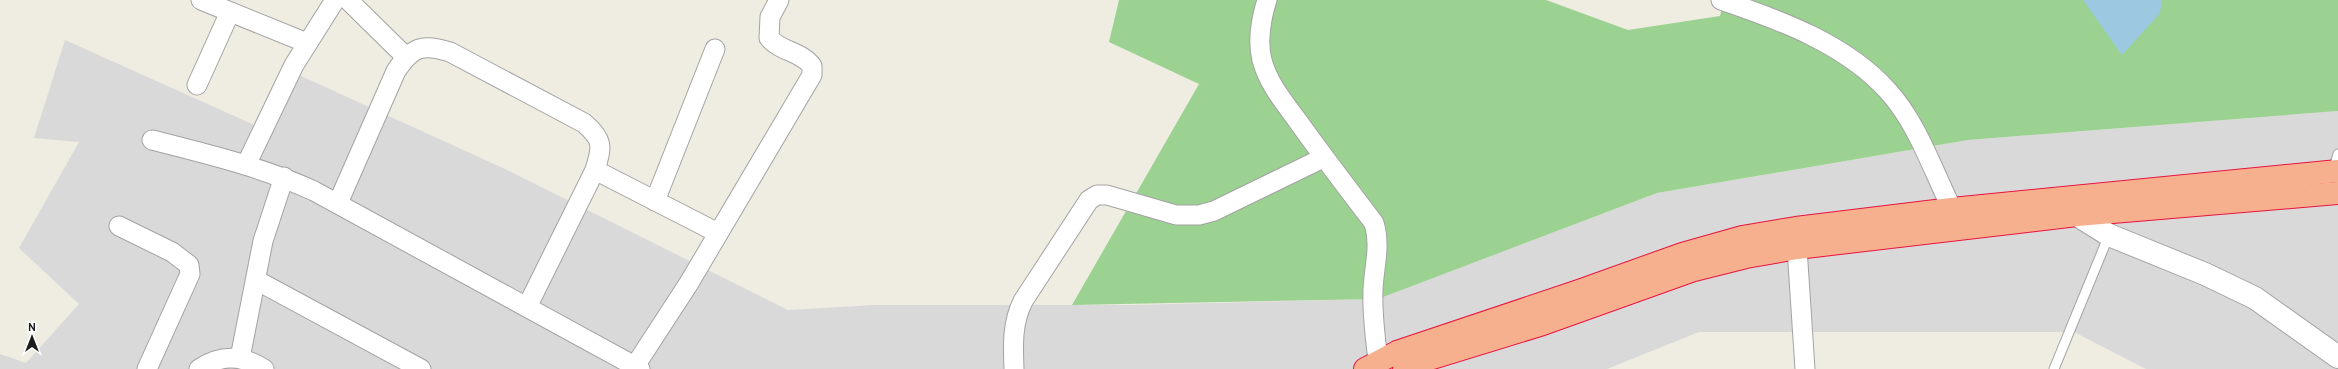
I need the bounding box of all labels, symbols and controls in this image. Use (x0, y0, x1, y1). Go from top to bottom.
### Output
north arrow (12, 317, 52, 357)
text: N (28, 321, 36, 335)

